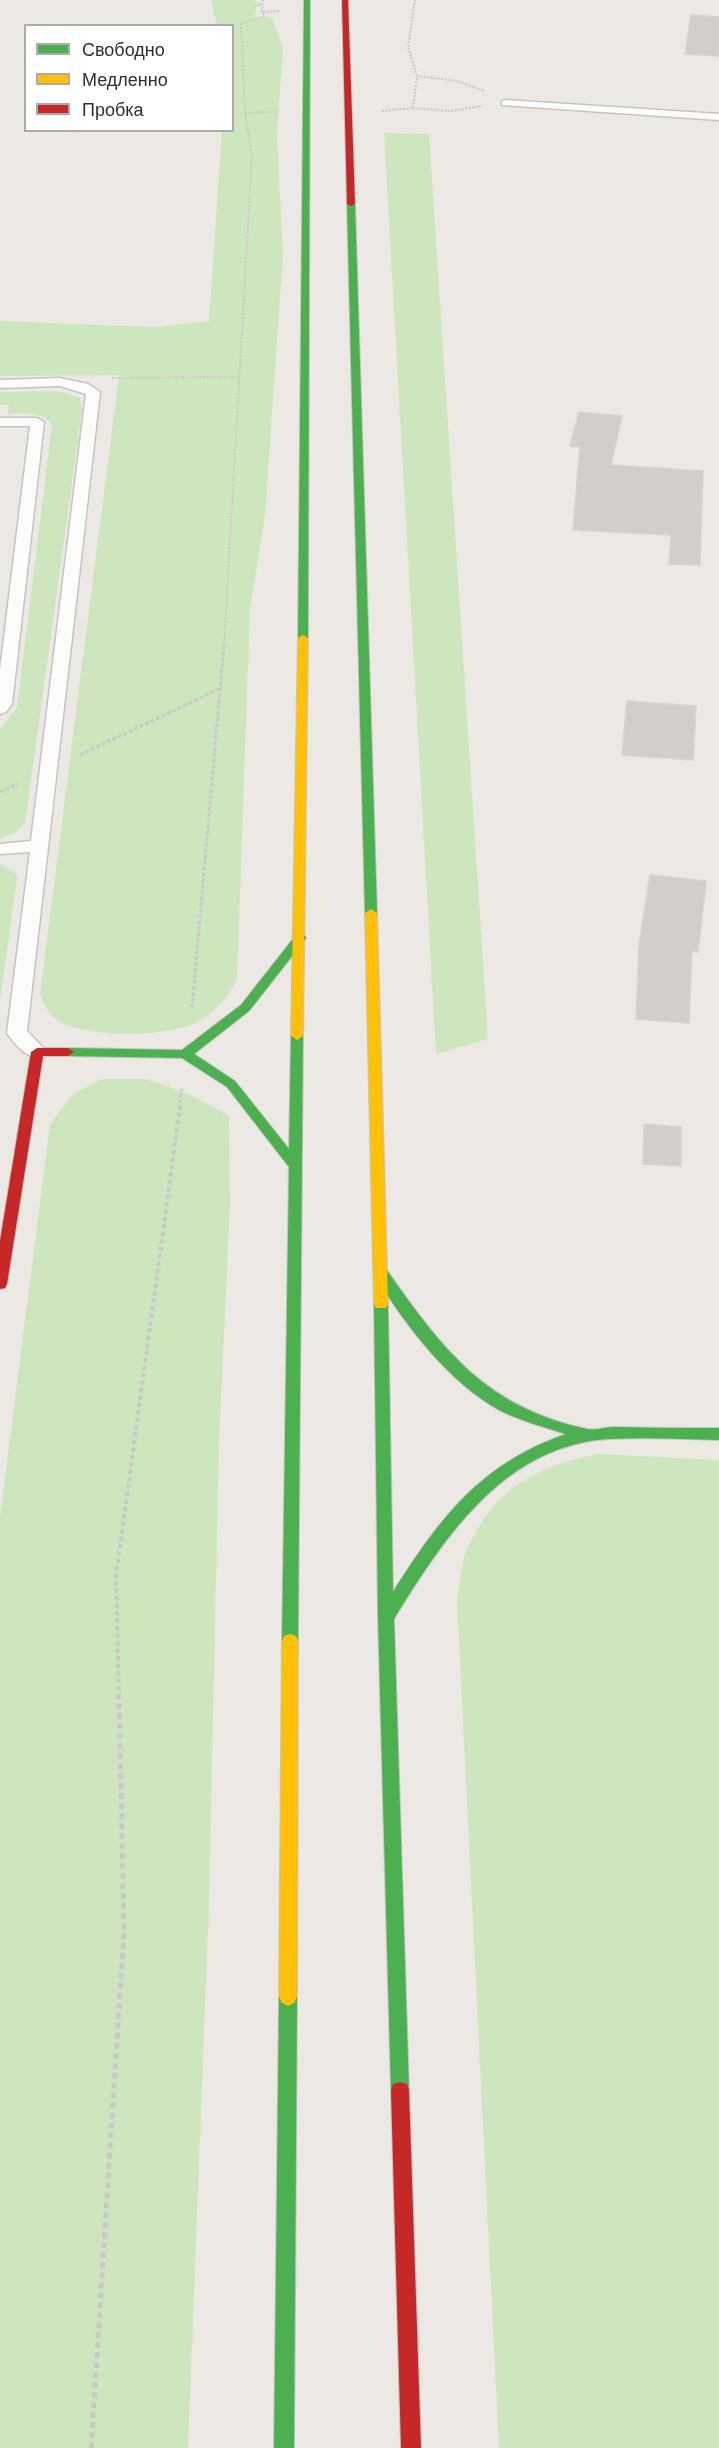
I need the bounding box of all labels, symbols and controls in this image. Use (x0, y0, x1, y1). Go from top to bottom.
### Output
legend (24, 24, 234, 132)
text: Свободно (82, 38, 165, 60)
text: Медленно (82, 68, 168, 90)
text: Пробка (82, 98, 144, 120)

